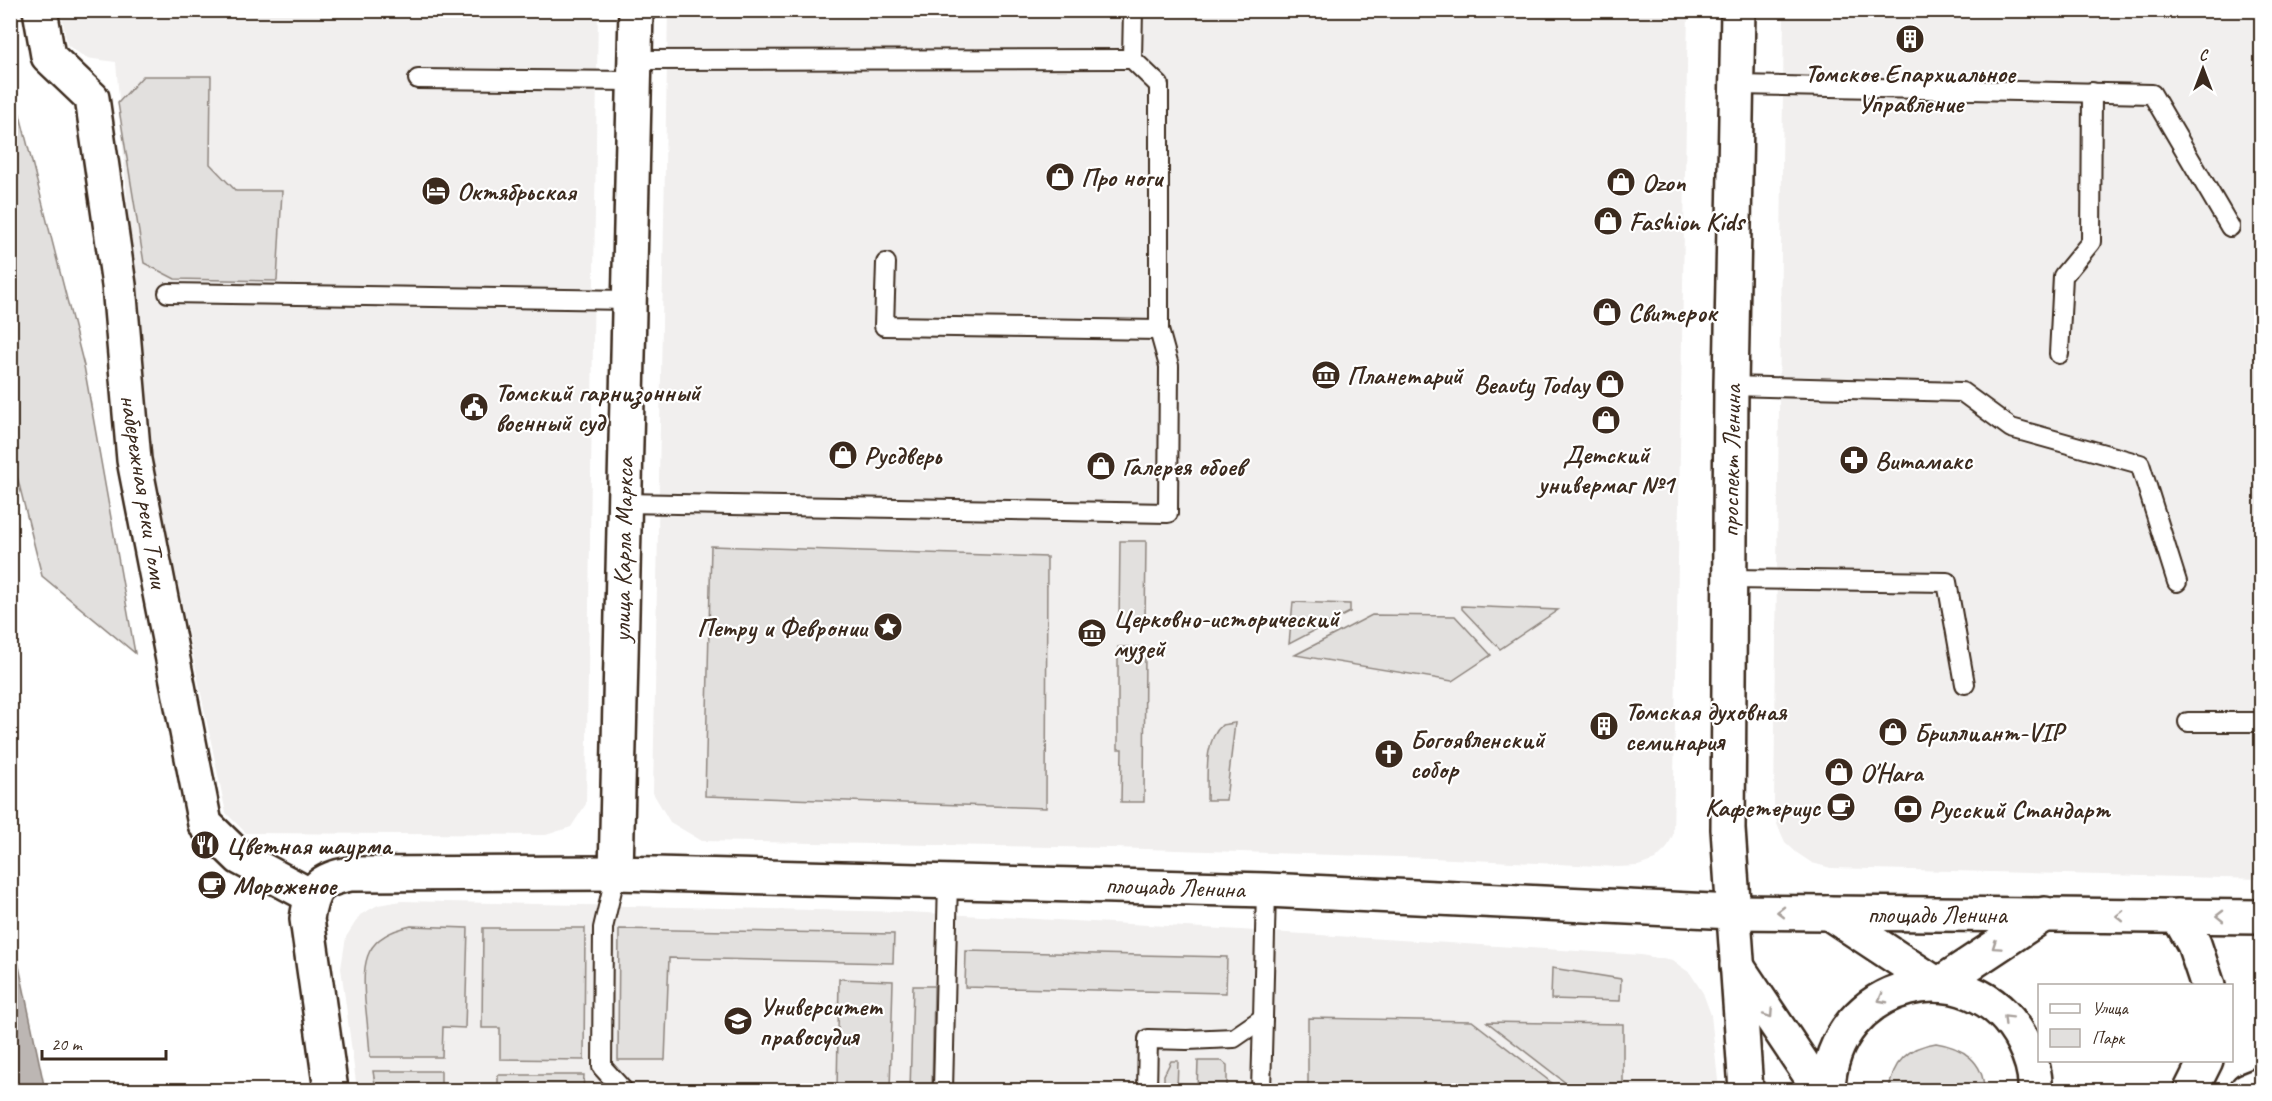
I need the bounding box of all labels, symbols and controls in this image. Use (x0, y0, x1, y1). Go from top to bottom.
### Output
building icon: Томское Епархиальное Управление (1894, 23, 1926, 55)
north arrow (2173, 39, 2233, 99)
text: С (2199, 45, 2209, 65)
place label: Томское Епархиальное Управление (1805, 57, 2017, 120)
shop icon: Про ноги (1044, 161, 1076, 193)
place label: Про ноги (1081, 161, 1165, 194)
shop icon: Ozon (1605, 166, 1637, 198)
place label: Ozon (1642, 166, 1687, 199)
hotel icon: Октябрьская (420, 175, 452, 207)
place label: Октябрьская (457, 175, 578, 208)
shop icon: Fashion Kids (1592, 205, 1624, 237)
place label: Fashion Kids (1629, 205, 1747, 238)
shop icon: Свитерок (1591, 296, 1623, 328)
place label: Свитерок (1628, 296, 1719, 329)
museum icon: Планетарий (1310, 359, 1342, 391)
place label: Планетарий (1347, 359, 1464, 392)
place label: Beauty Today (1474, 368, 1592, 401)
shop icon: Beauty Today (1594, 368, 1626, 400)
place label: Томский гарнизонный военный суд (495, 376, 702, 439)
street label: проспект Ленина (1713, 383, 1749, 538)
public building icon: Томский гарнизонный военный суд (458, 391, 490, 423)
street label: набережная реки Томи (112, 392, 176, 593)
shop icon: Детский универмаг №1 (1590, 404, 1622, 436)
place label: Детский универмаг №1 (1536, 438, 1677, 501)
shop icon: Русдверь (827, 439, 859, 471)
place label: Русдверь (864, 439, 943, 472)
pharmacy icon: Витамакс (1838, 444, 1870, 476)
place label: Витамакс (1875, 444, 1973, 477)
shop icon: Галерея обоев (1085, 450, 1117, 482)
place label: Галерея обоев (1122, 450, 1250, 483)
street label: улица Карла Маркса (605, 456, 641, 645)
place label: Церковно-исторический музей (1113, 602, 1341, 665)
place label: Петру и Февронии (697, 611, 869, 644)
place icon: Петру и Февронии (872, 611, 904, 643)
museum icon: Церковно-исторический музей (1076, 617, 1108, 649)
place label: Томская духовная семинария (1625, 695, 1788, 758)
building icon: Томская духовная семинария (1588, 710, 1620, 742)
shop icon: Бриллиант-VIP (1877, 716, 1909, 748)
place label: Бриллиант-VIP (1914, 716, 2067, 749)
place label: Богоявленский собор (1410, 723, 1546, 786)
church icon: Богоявленский собор (1373, 738, 1405, 770)
shop icon: O'Hara (1823, 756, 1855, 788)
place label: O'Hara (1860, 756, 1925, 789)
place label: Кафетериус (1705, 791, 1822, 824)
cafe icon: Кафетериус (1825, 791, 1857, 823)
bank icon: Русский Стандарт (1892, 793, 1924, 825)
place label: Русский Стандарт (1929, 793, 2112, 826)
restaurant icon: Цветная шаурма (189, 829, 221, 861)
place label: Цветная шаурма (226, 829, 394, 862)
street label: площадь Ленина (1105, 868, 1247, 906)
cafe icon: Мороженое (196, 869, 228, 901)
place label: Мороженое (233, 869, 338, 902)
street label: площадь Ленина (1867, 898, 2008, 931)
one-way arrow (1777, 906, 1786, 918)
one-way arrow (2115, 909, 2124, 922)
one-way arrow (2215, 910, 2224, 923)
one-way arrow (1992, 939, 2003, 950)
legend (2038, 984, 2233, 1062)
place label: Университет правосудия (759, 990, 884, 1053)
one-way arrow (1878, 992, 1888, 1003)
text: Улица (2092, 997, 2129, 1019)
school or university icon: Университет правосудия (722, 1005, 754, 1037)
one-way arrow (1762, 1008, 1773, 1019)
one-way arrow (2003, 1015, 2014, 1026)
scale bar (42, 1023, 166, 1061)
text: Парк (2092, 1027, 2126, 1049)
text: 20 m (51, 1033, 84, 1055)

